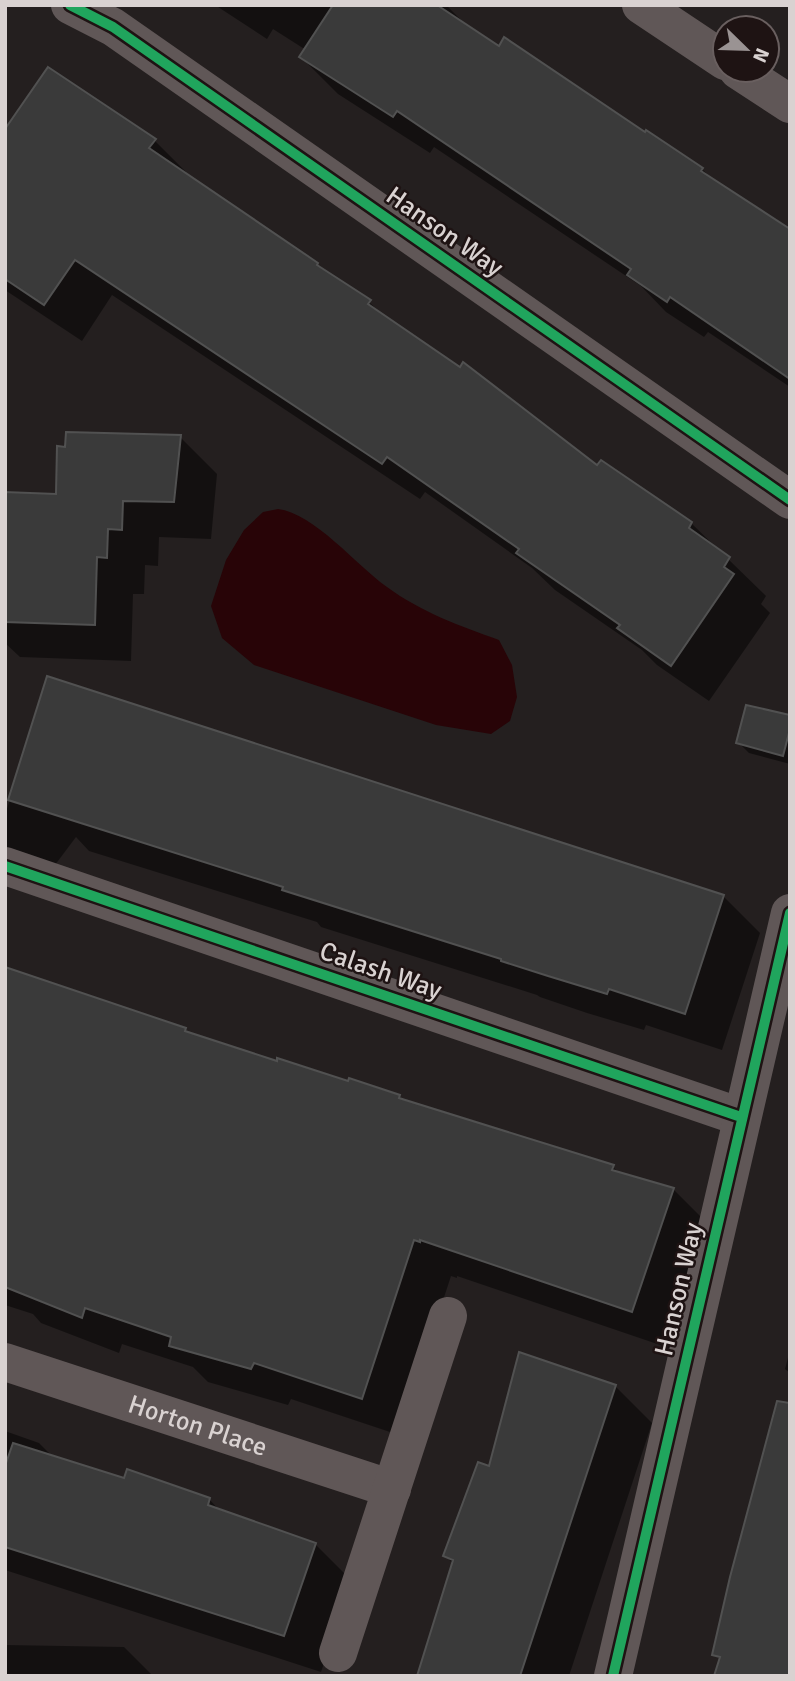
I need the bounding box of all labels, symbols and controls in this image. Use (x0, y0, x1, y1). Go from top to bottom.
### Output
north arrow (711, 14, 781, 84)
text: N (747, 44, 774, 66)
street label: Hanson Way (380, 180, 509, 284)
street label: Calash Way (315, 935, 446, 1007)
street label: Hanson Way (648, 1219, 710, 1359)
street label: Horton Place (124, 1389, 271, 1464)

